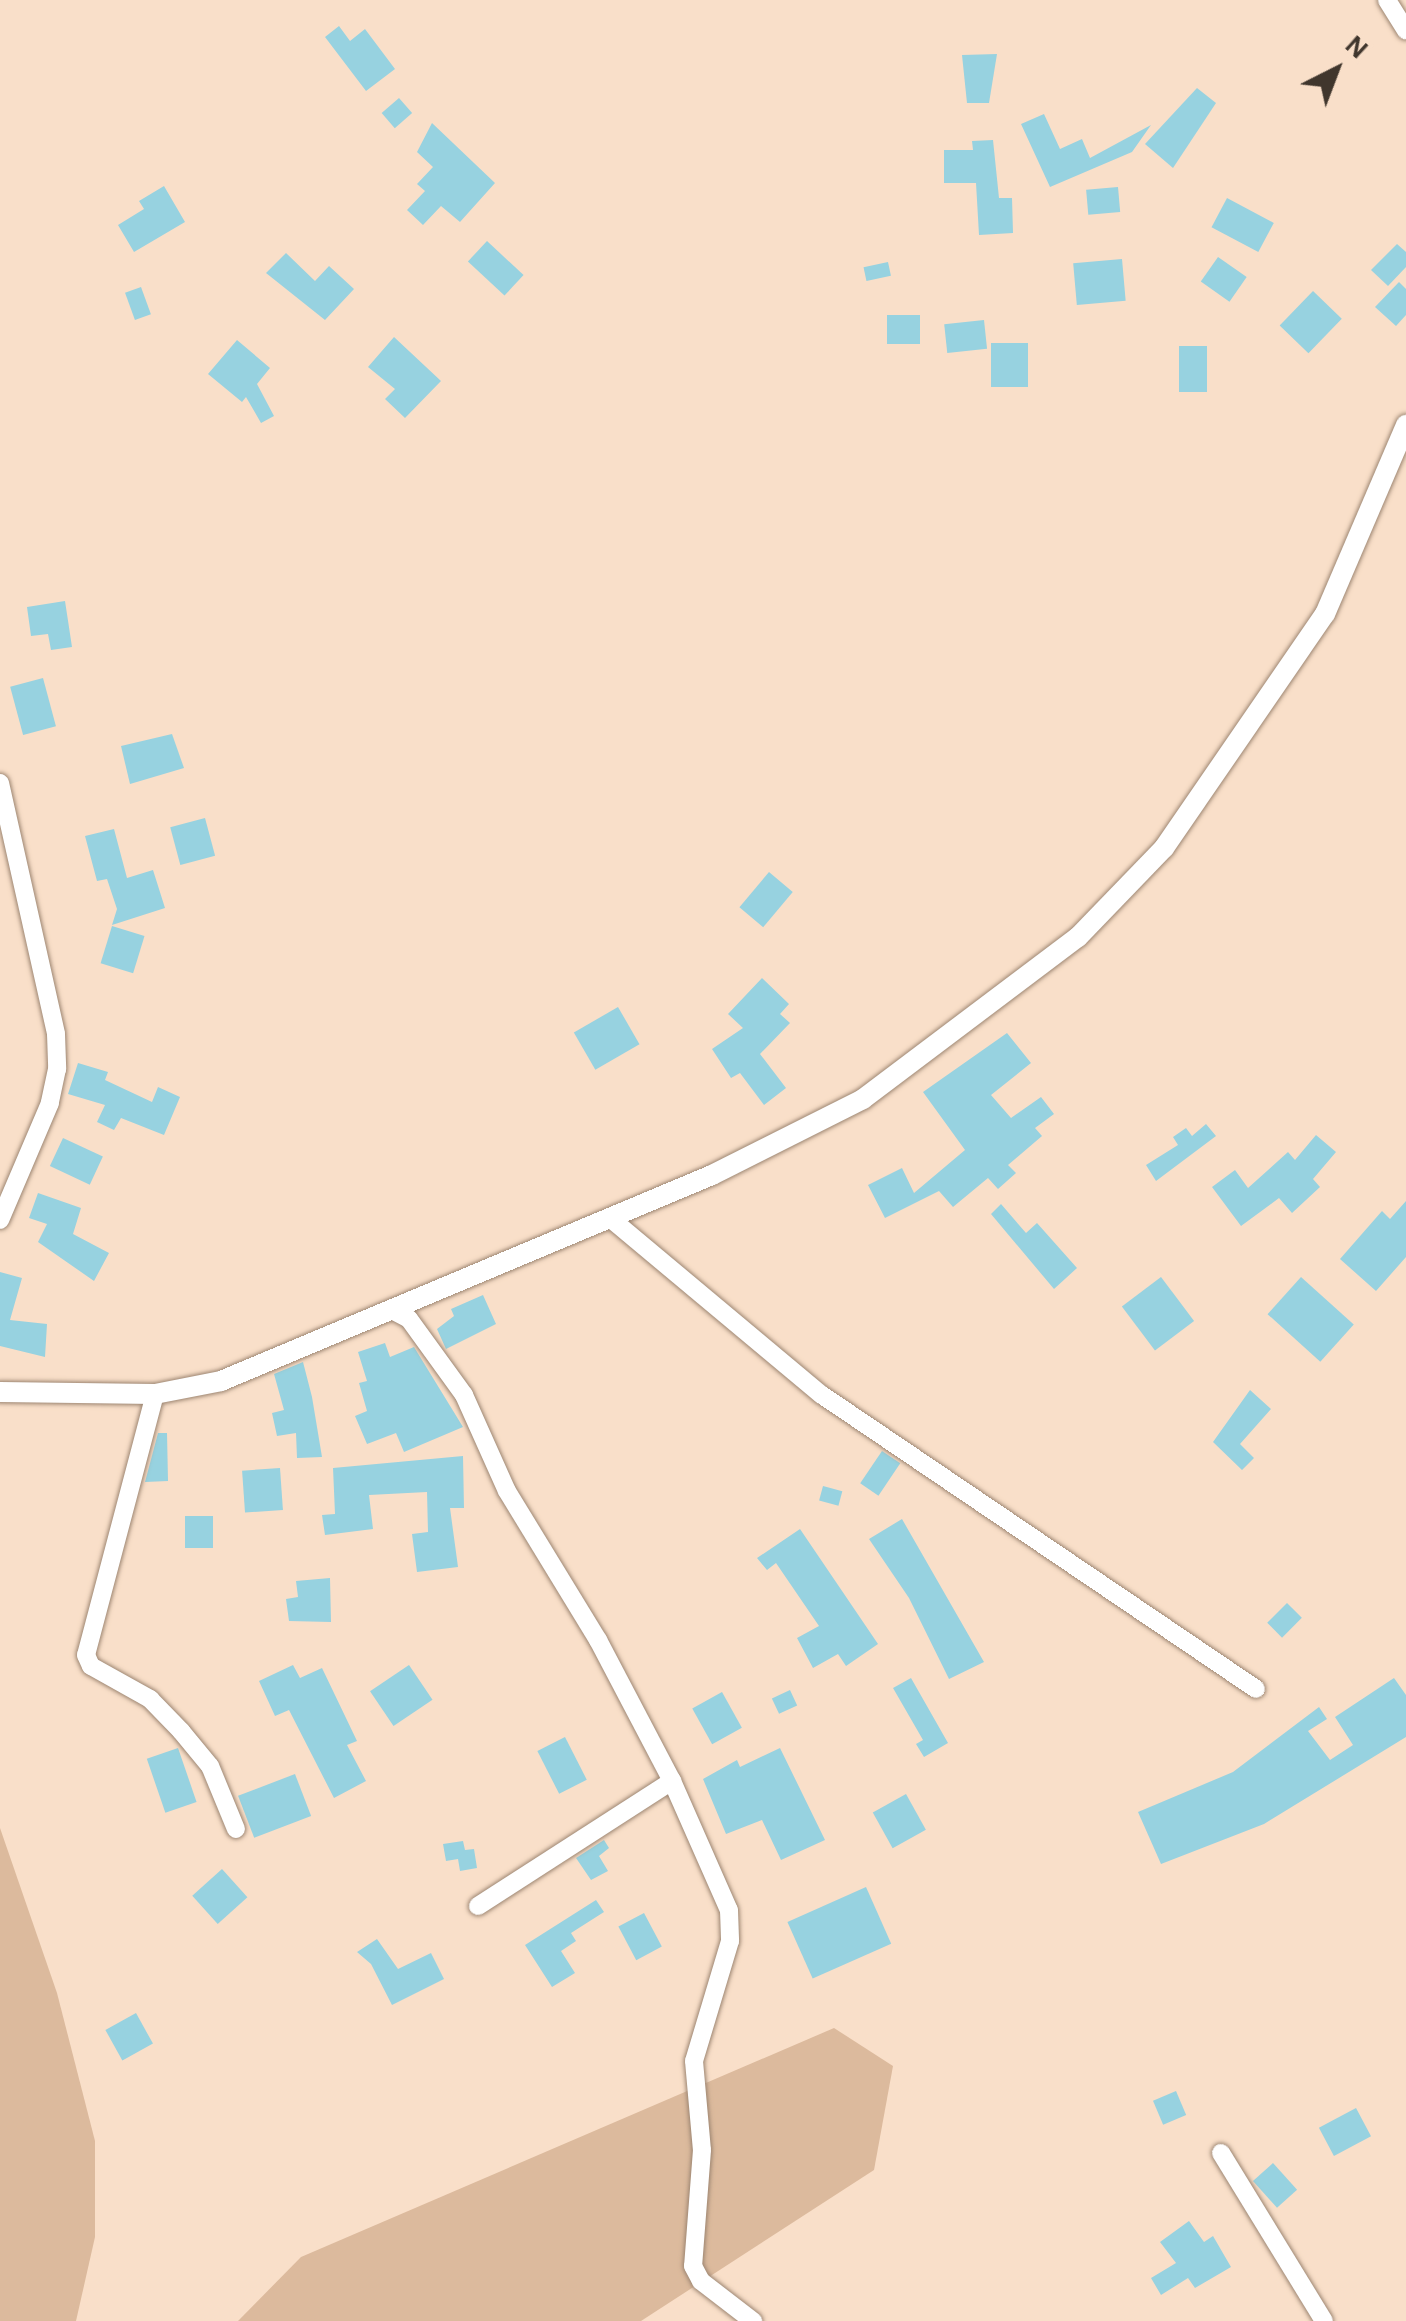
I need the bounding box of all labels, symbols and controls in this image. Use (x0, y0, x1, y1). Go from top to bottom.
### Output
north arrow (1286, 20, 1386, 120)
text: N (1339, 31, 1373, 65)

